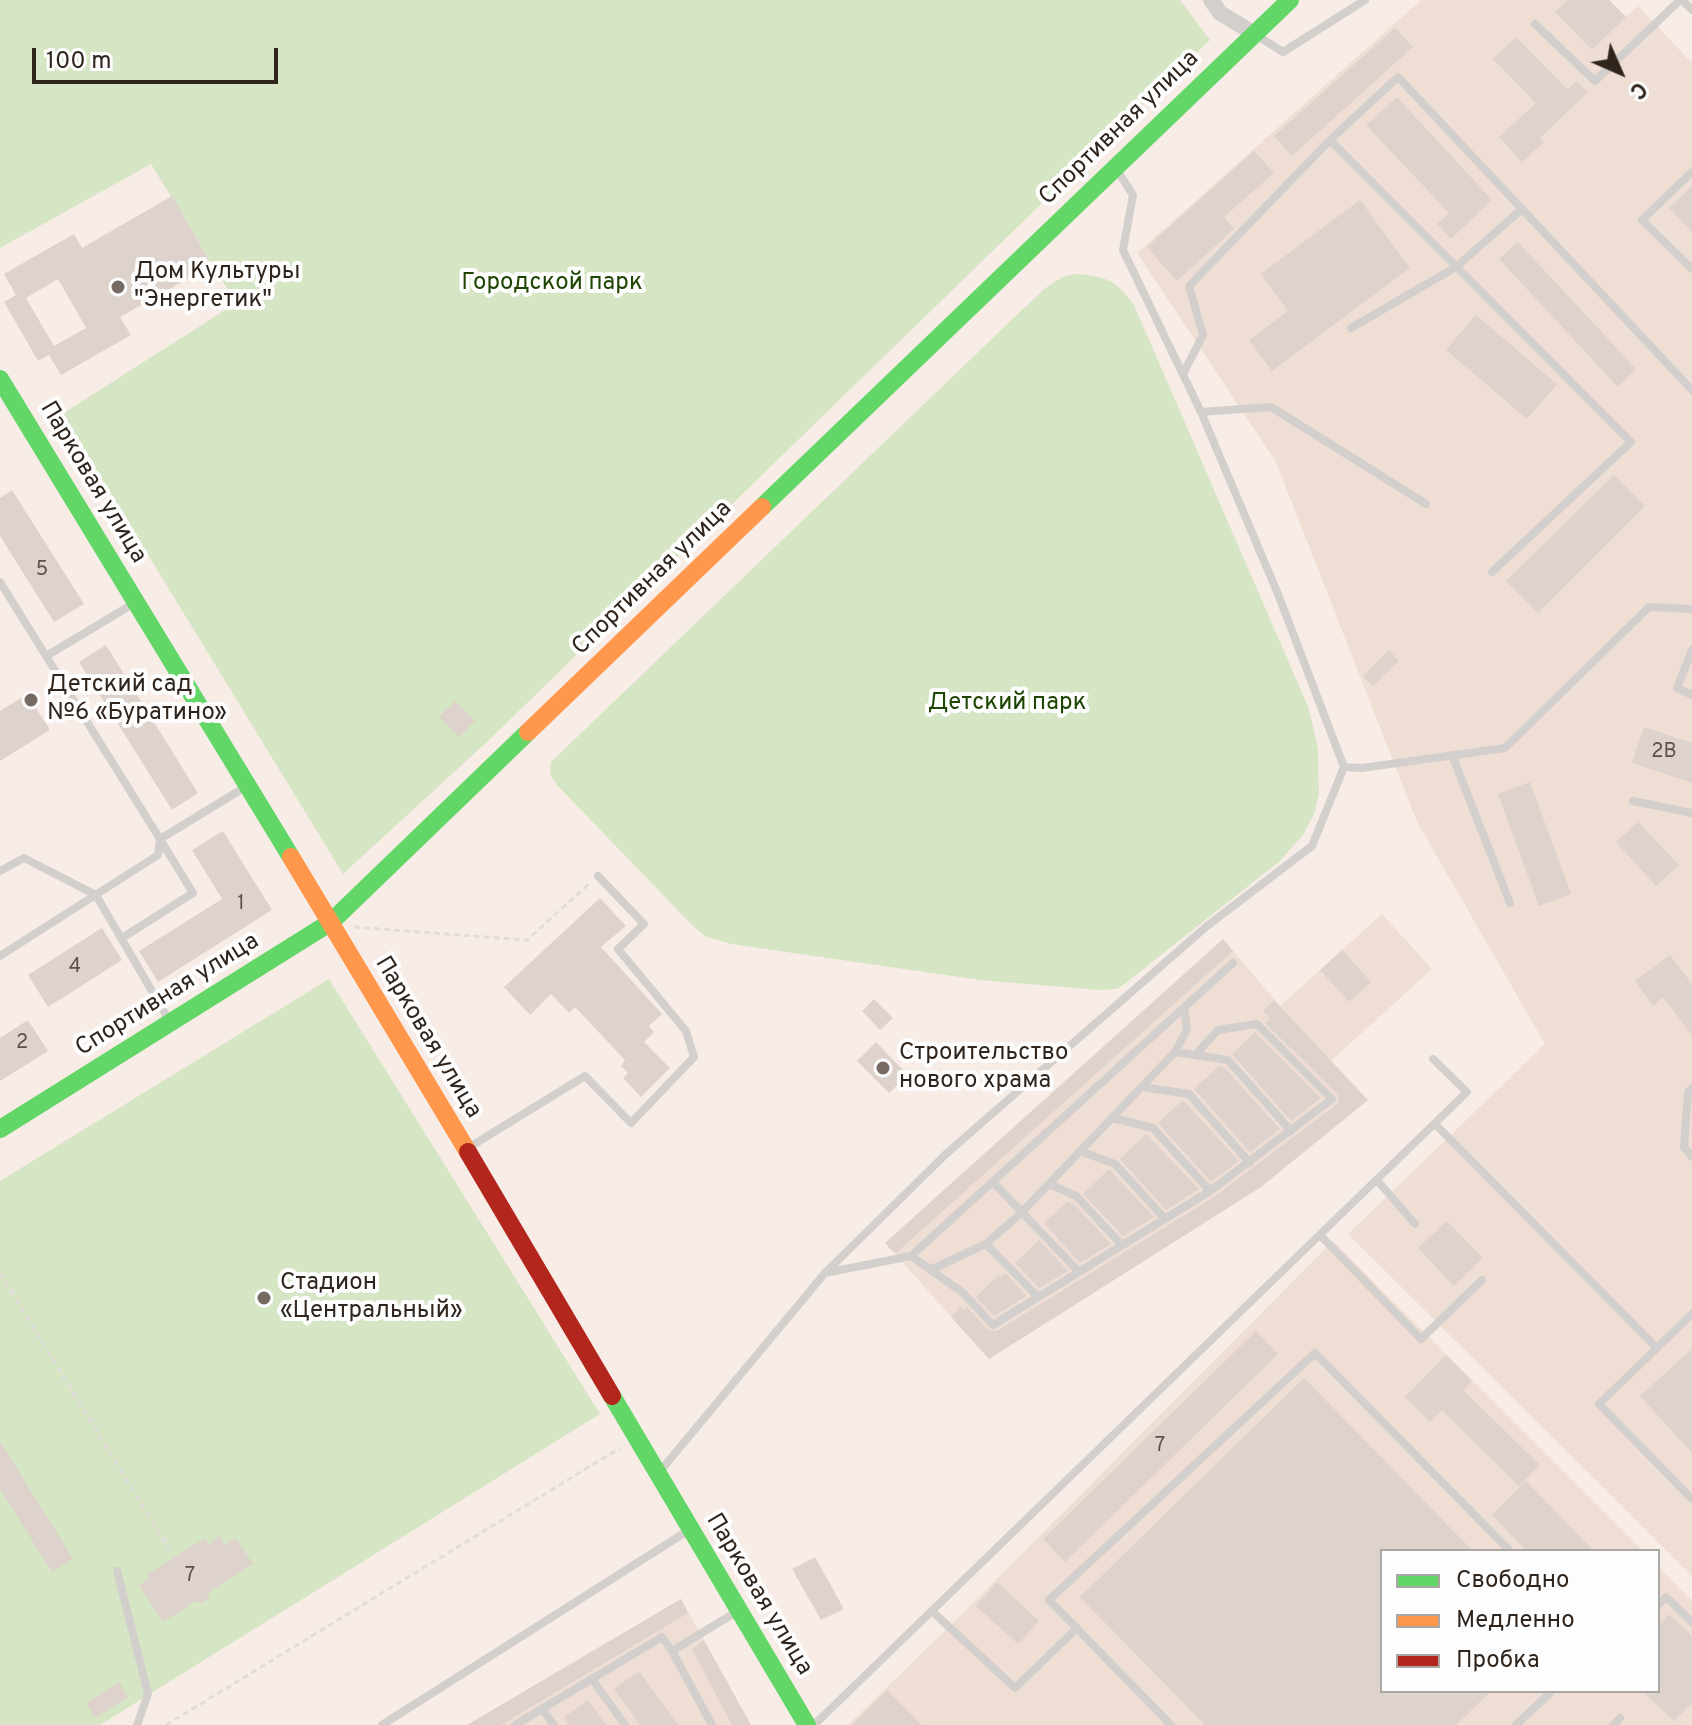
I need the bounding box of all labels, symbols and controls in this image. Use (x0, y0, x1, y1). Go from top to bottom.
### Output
scale bar (36, 32, 282, 82)
north arrow (1580, 32, 1660, 112)
street label: Спортивная улица (1034, 45, 1206, 213)
text: 100 m (46, 47, 112, 77)
text: С (1623, 75, 1652, 104)
place label: Дом Культуры "Энергетик" (134, 259, 300, 315)
park label: Городской парк (461, 270, 643, 298)
marker: Дом Культуры "Энергетик" (109, 278, 127, 296)
street label: Парковая улица (32, 397, 152, 569)
street label: Спортивная улица (567, 495, 739, 663)
house number: 5 (36, 559, 48, 583)
place label: Детский сад №6 «Буратино» (47, 672, 227, 728)
park label: Детский парк (928, 690, 1086, 718)
marker: Детский сад №6 «Буратино» (22, 691, 40, 709)
house number: 2В (1651, 741, 1677, 765)
house number: 1 (237, 893, 245, 917)
street label: Спортивная улица (71, 928, 265, 1064)
street label: Парковая улица (367, 952, 487, 1124)
house number: 4 (69, 956, 81, 980)
house number: 2 (16, 1032, 28, 1056)
place label: Строительство нового храма (899, 1040, 1068, 1096)
marker: Строительство нового храма (874, 1059, 892, 1077)
place label: Стадион «Центральный» (280, 1270, 463, 1326)
marker: Стадион «Центральный» (255, 1289, 273, 1307)
house number: 7 (1155, 1435, 1165, 1459)
street label: Парковая улица (698, 1509, 818, 1681)
legend (1380, 1549, 1660, 1693)
house number: 7 (185, 1565, 195, 1589)
text: Свободно (1456, 1566, 1569, 1596)
text: Медленно (1456, 1606, 1575, 1636)
text: Пробка (1456, 1646, 1540, 1676)

